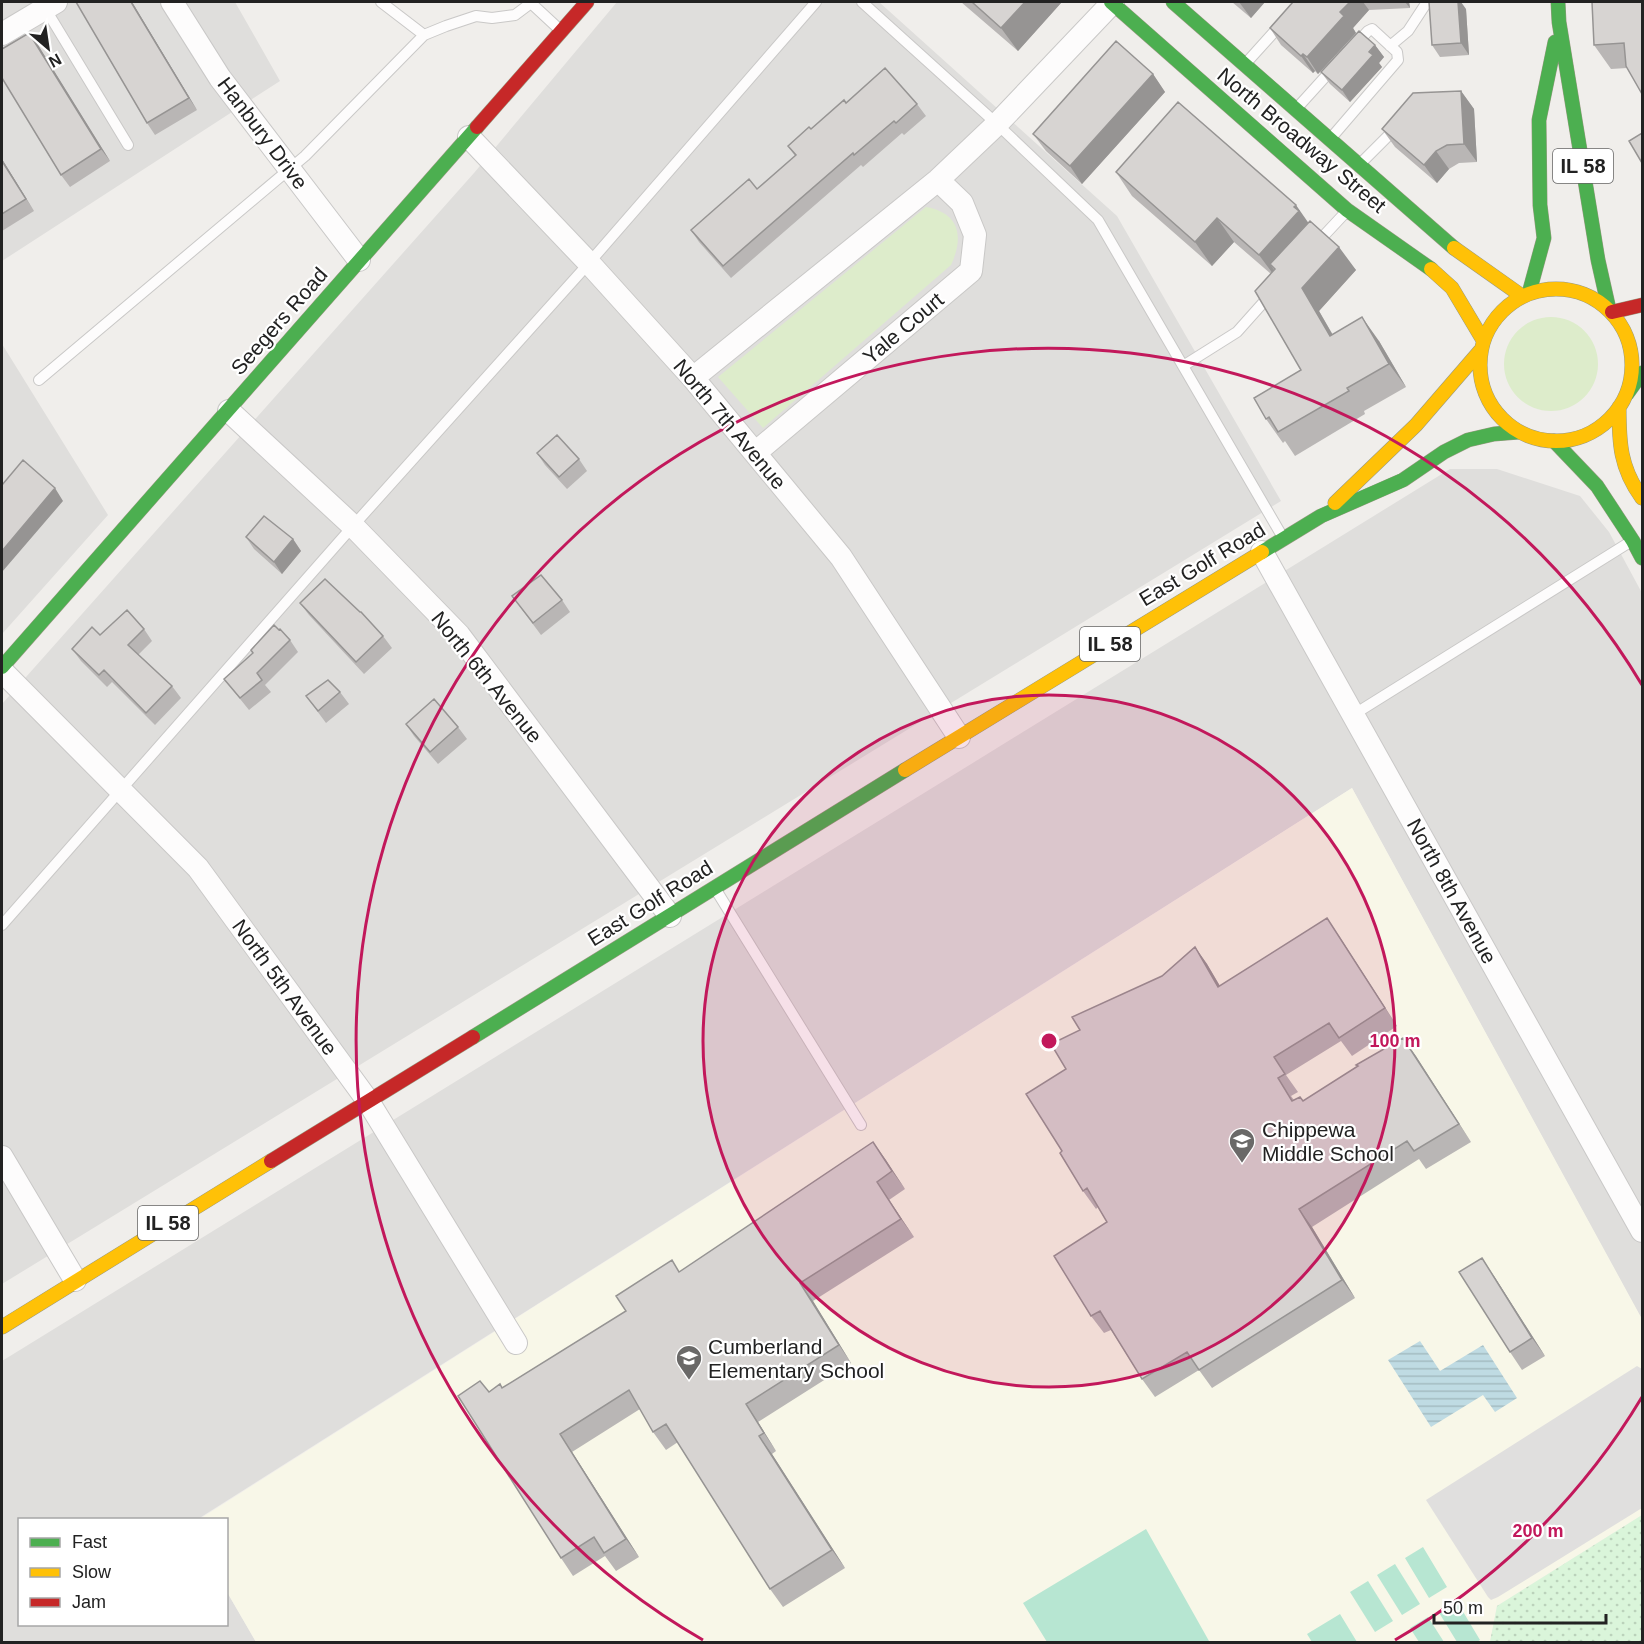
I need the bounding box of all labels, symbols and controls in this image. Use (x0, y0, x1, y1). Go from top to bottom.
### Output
north arrow (18, 18, 78, 78)
text: N (46, 50, 64, 71)
street label: North Broadway Street (1213, 63, 1391, 217)
street label: Hanbury Drive (213, 72, 313, 194)
road number: IL 58 (1553, 149, 1613, 183)
street label: Seegers Road (226, 263, 332, 379)
street label: Yale Court (858, 288, 948, 368)
street label: North 7th Avenue (669, 355, 791, 493)
street label: East Golf Road (1135, 517, 1269, 611)
street label: North 6th Avenue (427, 607, 547, 747)
road number: IL 58 (1080, 627, 1140, 661)
street label: North 8th Avenue (1403, 815, 1501, 967)
street label: East Golf Road (584, 856, 716, 950)
street label: North 5th Avenue (228, 915, 342, 1059)
centre of rings (1039, 1031, 1059, 1051)
text: 100 m (1369, 1031, 1421, 1051)
place label: Chippewa Middle School (1262, 1118, 1394, 1165)
school or university icon: Chippewa Middle School (1227, 1126, 1257, 1164)
road number: IL 58 (138, 1206, 198, 1240)
place label: Cumberland Elementary School (708, 1335, 884, 1382)
school or university icon: Cumberland Elementary School (674, 1343, 704, 1381)
legend (18, 1518, 228, 1626)
text: 200 m (1512, 1521, 1564, 1541)
text: Fast (72, 1532, 107, 1552)
text: Slow (72, 1562, 112, 1582)
scale bar (1434, 1587, 1606, 1625)
text: Jam (72, 1592, 106, 1612)
text: 50 m (1443, 1598, 1483, 1618)

